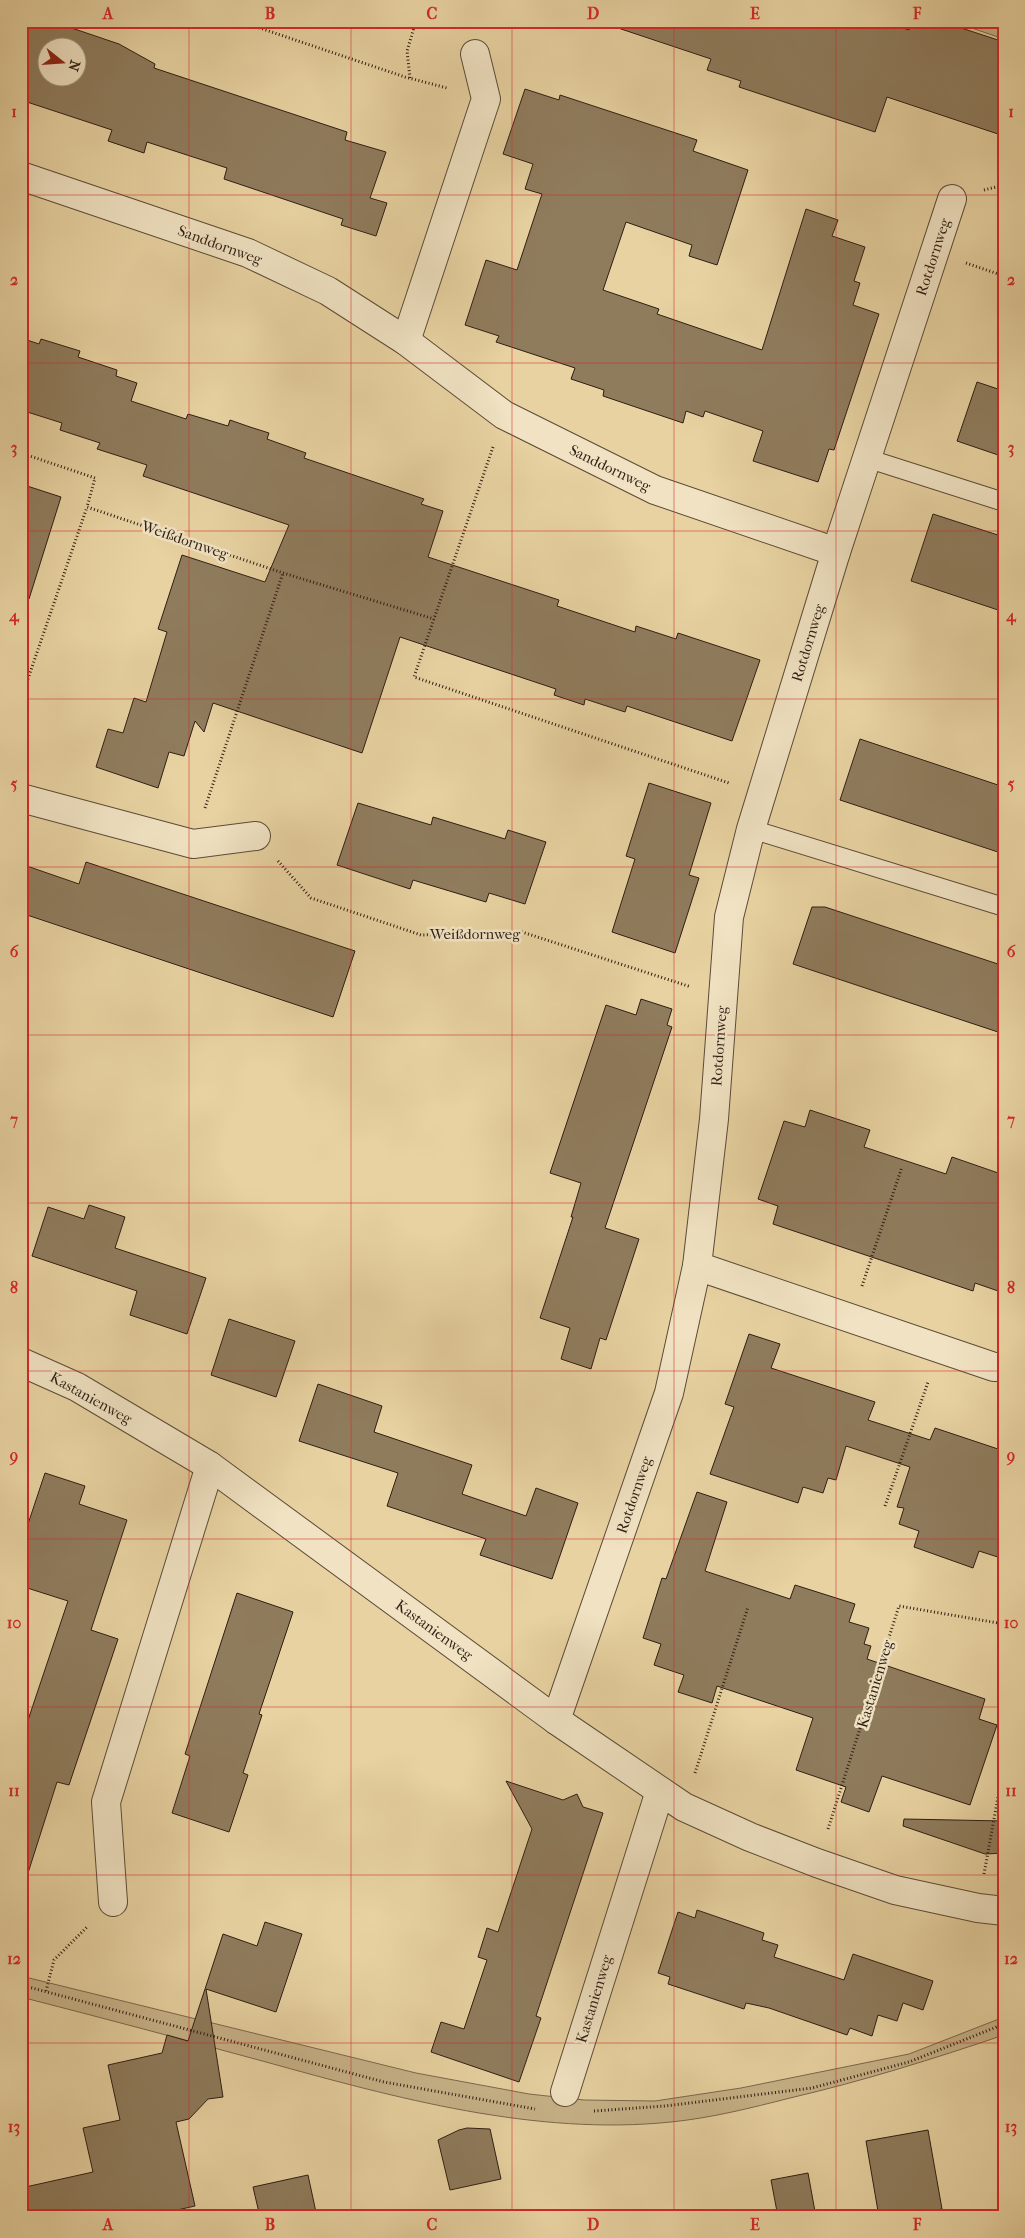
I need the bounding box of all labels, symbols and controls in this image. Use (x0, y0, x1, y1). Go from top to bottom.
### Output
text: A (102, 4, 114, 23)
text: B (265, 4, 275, 23)
text: C (427, 4, 438, 23)
text: D (587, 4, 599, 23)
text: E (750, 4, 760, 23)
text: F (912, 4, 922, 23)
north arrow (38, 38, 88, 88)
text: N (64, 58, 84, 74)
text: 1 (11, 102, 17, 121)
text: 1 (1008, 102, 1014, 121)
street label: Rotdornweg (912, 215, 954, 298)
street label: Sanddornweg (175, 221, 265, 269)
text: 2 (10, 270, 18, 289)
text: 2 (1007, 270, 1015, 289)
text: 3 (11, 438, 17, 458)
text: 3 (1008, 438, 1014, 458)
street label: Sanddornweg (566, 441, 654, 496)
street label: Weißdornweg (138, 516, 232, 564)
street label: Rotdornweg (788, 601, 829, 684)
text: 4 (8, 606, 20, 626)
text: 4 (1005, 606, 1017, 626)
text: 5 (11, 774, 18, 793)
text: 5 (1008, 774, 1015, 793)
street label: Weißdornweg (429, 925, 521, 943)
text: 6 (10, 942, 19, 961)
text: 6 (1007, 942, 1016, 961)
street label: Rotdornweg (707, 1004, 731, 1087)
text: 7 (9, 1110, 18, 1129)
text: 7 (1006, 1110, 1015, 1129)
text: 8 (10, 1278, 18, 1297)
text: 8 (1007, 1278, 1015, 1297)
street label: Kastanienweg (47, 1368, 136, 1428)
text: 9 (9, 1446, 18, 1466)
text: 9 (1006, 1446, 1015, 1466)
street label: Rotdornweg (612, 1453, 656, 1536)
street label: Kastanienweg (392, 1596, 477, 1665)
text: 10 (7, 1613, 21, 1632)
text: 10 (1004, 1613, 1018, 1632)
street label: Kastanienweg (853, 1637, 897, 1730)
text: 11 (8, 1781, 20, 1800)
text: 11 (1005, 1781, 1017, 1800)
text: 12 (7, 1949, 21, 1968)
text: 12 (1004, 1949, 1018, 1968)
street label: Kastanienweg (572, 1952, 616, 2045)
text: 13 (8, 2117, 20, 2137)
text: 13 (1005, 2117, 1017, 2137)
text: A (102, 2215, 114, 2234)
text: B (265, 2215, 275, 2234)
text: C (427, 2215, 438, 2234)
text: D (587, 2215, 599, 2234)
text: E (750, 2215, 760, 2234)
text: F (912, 2215, 922, 2234)

